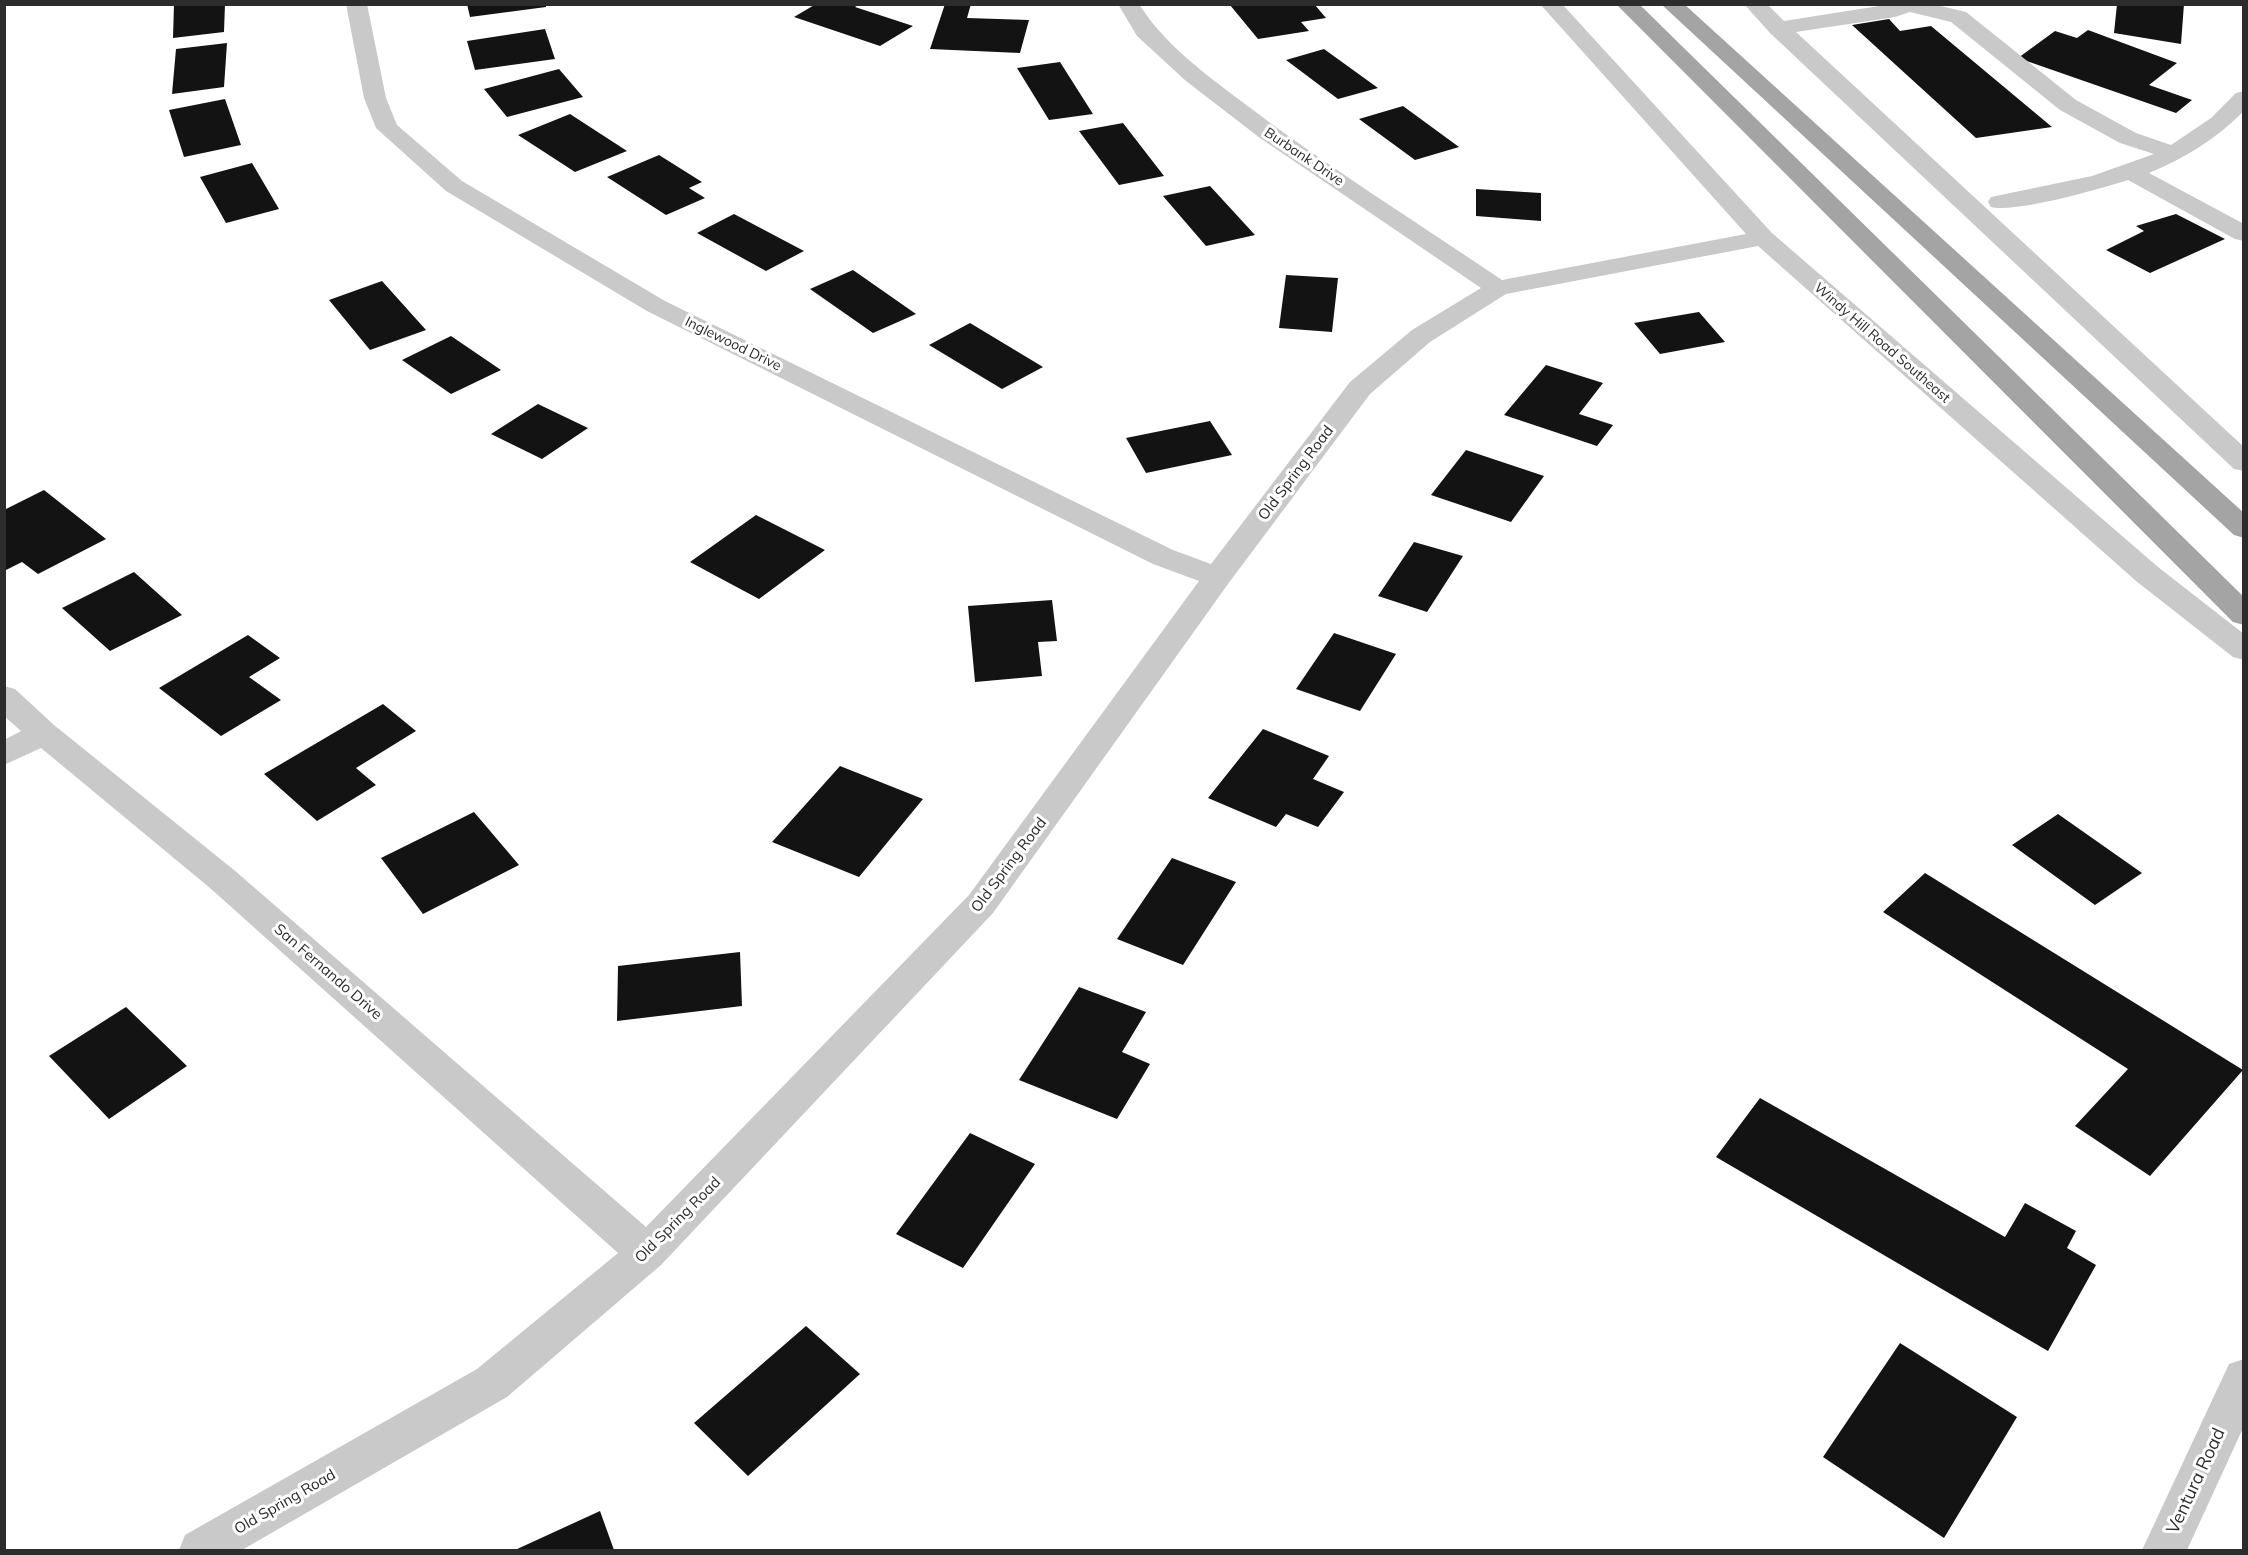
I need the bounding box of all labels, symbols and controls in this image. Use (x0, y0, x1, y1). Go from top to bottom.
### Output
street label: Burbank Drive (1261, 124, 1347, 190)
street label: Windy Hill Road Southeast (1811, 279, 1953, 407)
street label: Inglewood Drive (682, 313, 784, 375)
street label: Old Spring Road (1255, 422, 1337, 524)
street label: Old Spring Road (968, 814, 1050, 916)
street label: San Fernando Drive (270, 920, 386, 1024)
street label: Old Spring Road (631, 1173, 725, 1267)
street label: Ventura Road (2162, 1425, 2230, 1537)
street label: Old Spring Road (231, 1466, 339, 1538)

